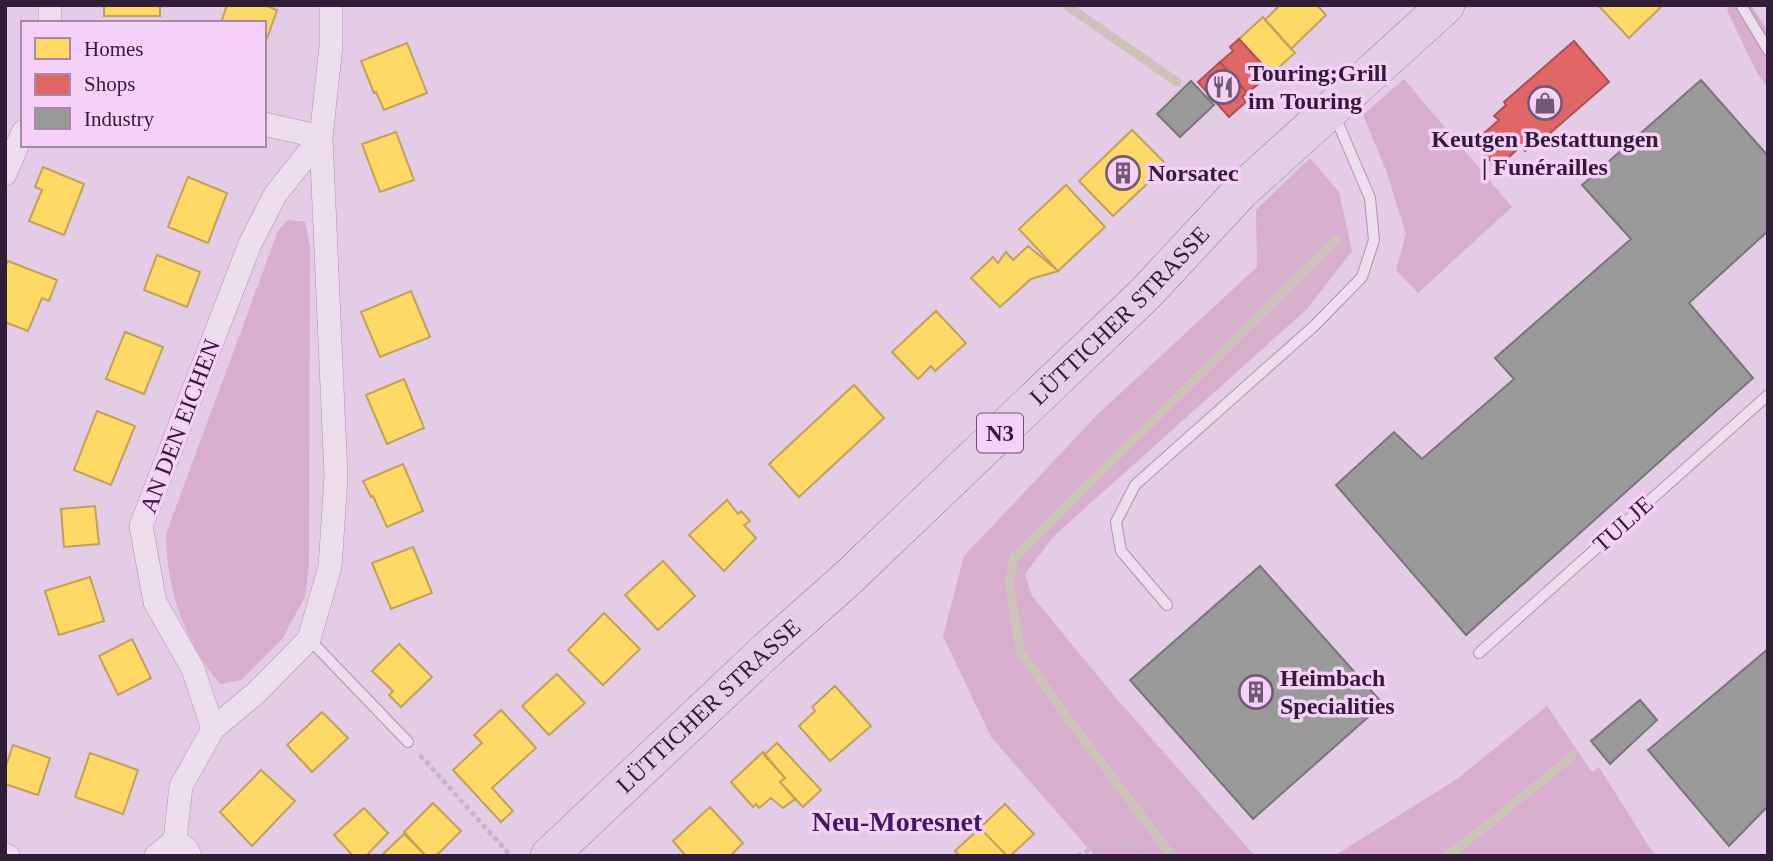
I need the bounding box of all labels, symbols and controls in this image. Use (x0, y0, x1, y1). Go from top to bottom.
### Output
legend (21, 21, 266, 147)
text: Homes (84, 37, 144, 61)
place label: Touring;Grill im Touring (1248, 60, 1387, 114)
restaurant icon: Touring;Grill im Touring (1204, 68, 1242, 106)
text: Shops (84, 72, 135, 96)
shop icon: Keutgen Bestattungen | Funérailles (1526, 84, 1564, 122)
text: Industry (84, 107, 154, 131)
place label: Keutgen Bestattungen | Funérailles (1431, 126, 1659, 180)
building icon: Norsatec (1104, 154, 1142, 192)
place label: Norsatec (1148, 160, 1239, 186)
street label: LÜTTICHER STRASSE (1024, 221, 1214, 410)
street label: AN DEN EICHEN (135, 335, 225, 517)
road number: N3 (977, 414, 1023, 452)
street label: TULJE (1588, 491, 1658, 557)
street label: LÜTTICHER STRASSE (611, 614, 806, 798)
place label: Heimbach Specialities (1280, 665, 1395, 719)
building icon: Heimbach Specialities (1237, 673, 1275, 711)
district label: Neu-Moresnet (812, 806, 983, 837)

